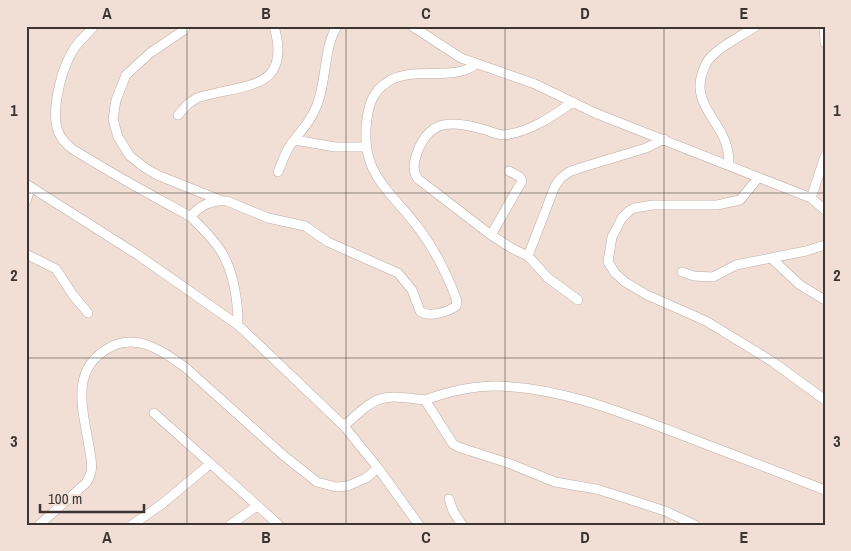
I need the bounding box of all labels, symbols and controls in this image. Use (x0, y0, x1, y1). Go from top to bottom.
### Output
text: A (102, 2, 112, 24)
text: B (261, 2, 271, 24)
text: C (421, 2, 431, 24)
text: D (580, 2, 590, 24)
text: E (740, 2, 749, 24)
text: 1 (10, 99, 18, 121)
text: 1 (833, 99, 841, 121)
text: 2 (10, 264, 18, 286)
text: 2 (833, 264, 841, 286)
text: 3 (10, 430, 18, 452)
text: 3 (833, 430, 841, 452)
scale bar (40, 481, 144, 513)
text: 100 m (48, 488, 82, 509)
text: A (102, 526, 112, 548)
text: B (261, 526, 271, 548)
text: C (421, 526, 431, 548)
text: D (580, 526, 590, 548)
text: E (740, 526, 749, 548)

